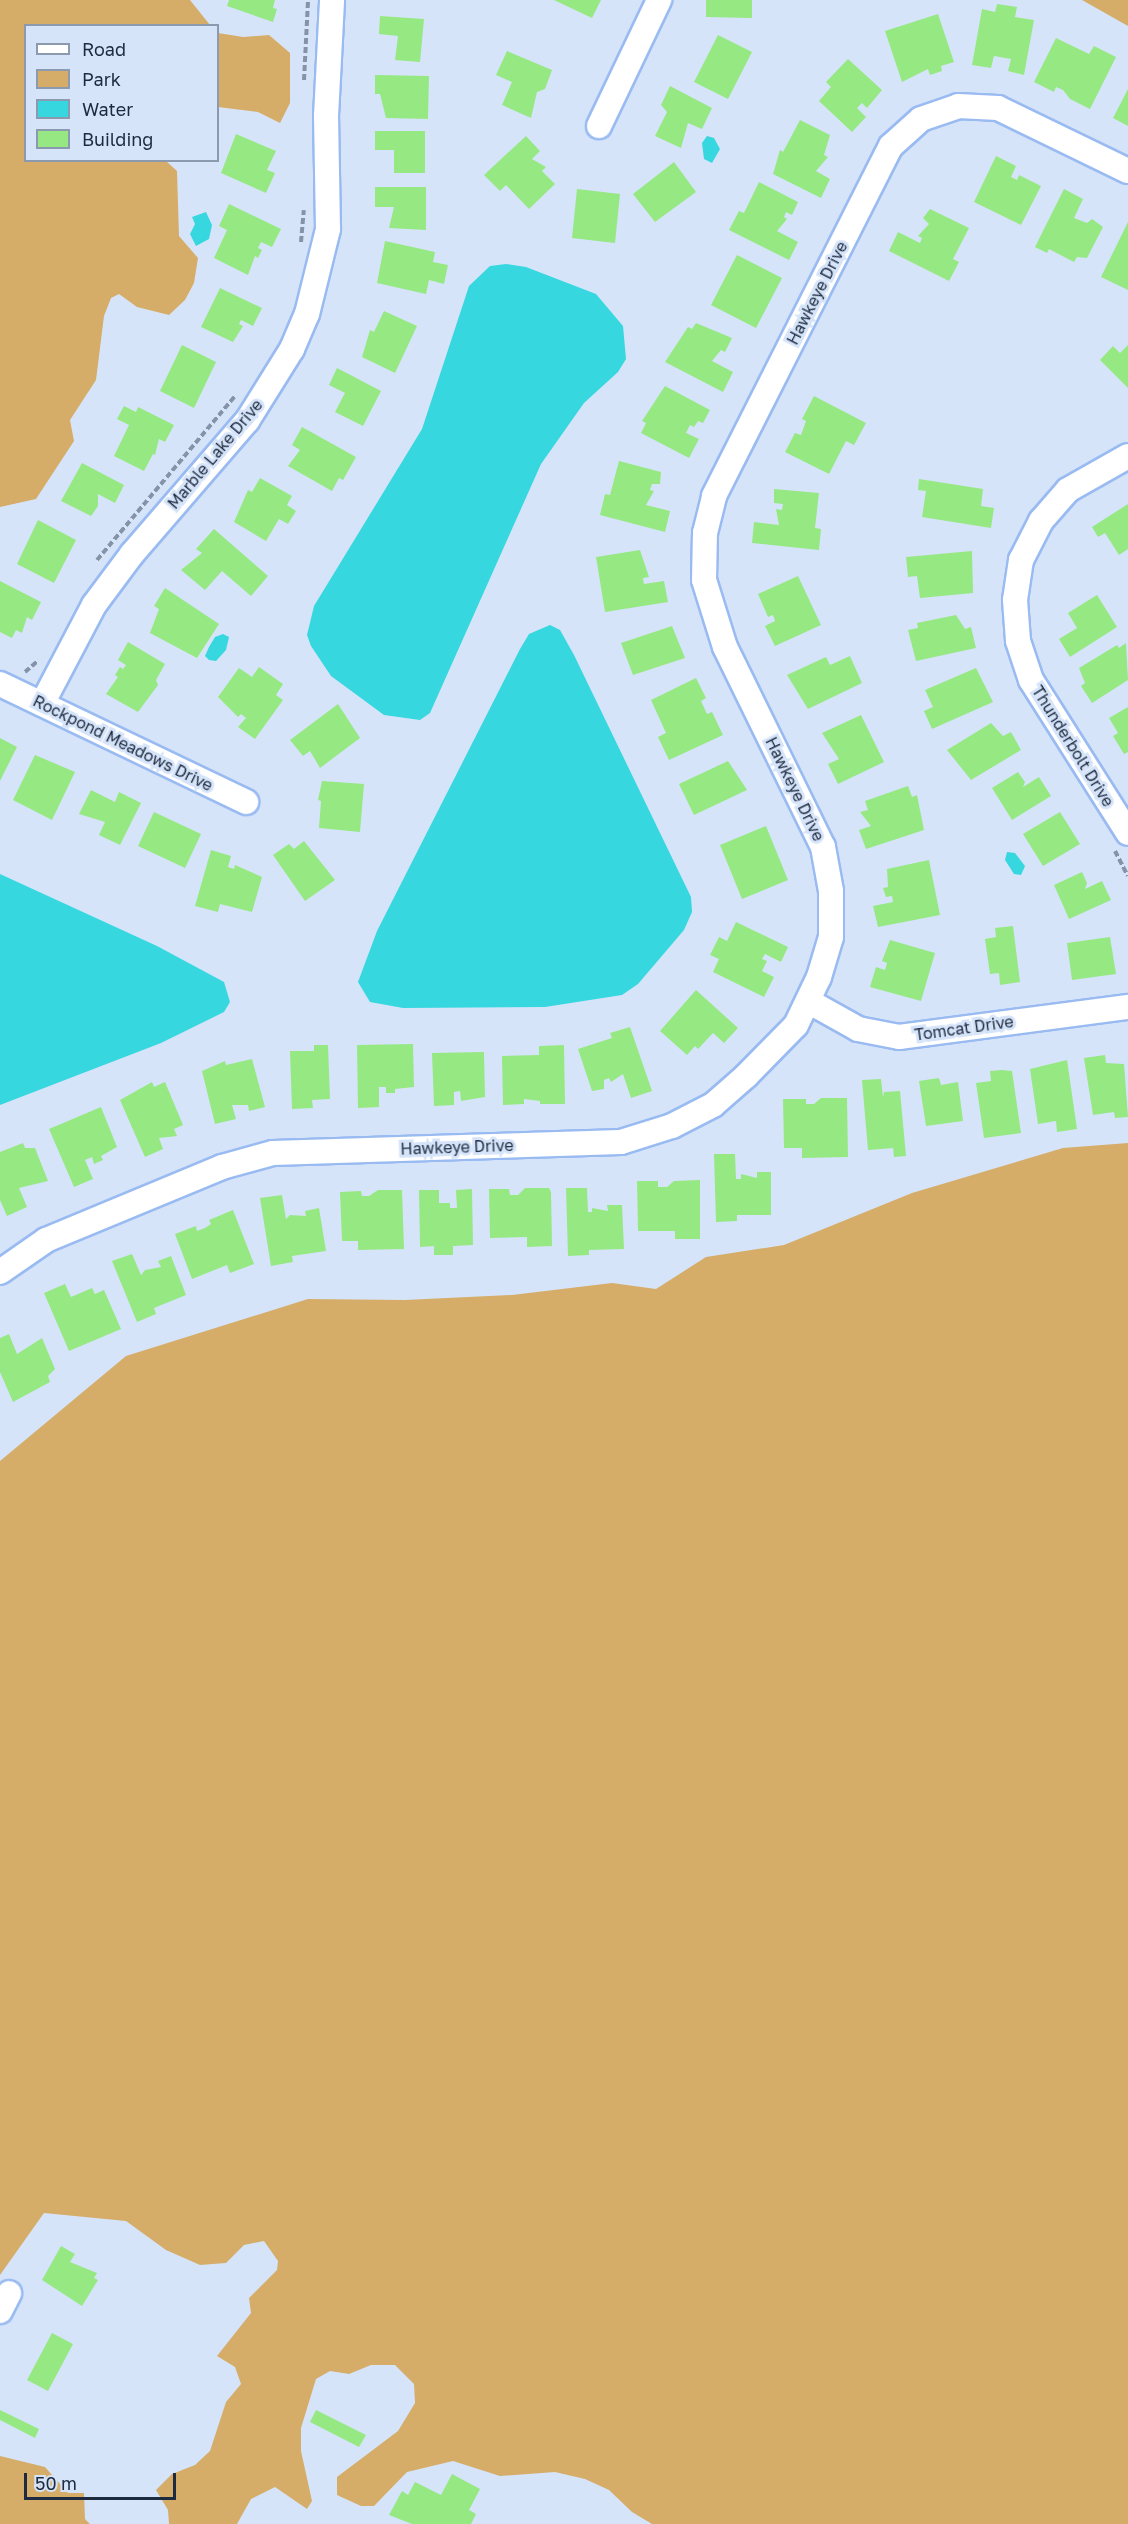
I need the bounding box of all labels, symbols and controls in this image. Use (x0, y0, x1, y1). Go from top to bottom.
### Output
legend (24, 24, 219, 162)
text: Road (82, 38, 126, 60)
text: Park (82, 68, 121, 90)
text: Water (82, 98, 133, 120)
text: Building (82, 128, 153, 150)
street label: Hawkeye Drive (783, 238, 851, 348)
street label: Marble Lake Drive (164, 395, 266, 513)
street label: Thunderbolt Drive (1028, 682, 1118, 810)
street label: Rockpond Meadows Drive (30, 691, 216, 795)
street label: Hawkeye Drive (762, 734, 828, 844)
street label: Tomcat Drive (913, 1012, 1015, 1044)
street label: Hawkeye Drive (400, 1135, 514, 1159)
scale bar (27, 2461, 178, 2499)
text: 50 m (35, 2472, 77, 2494)

